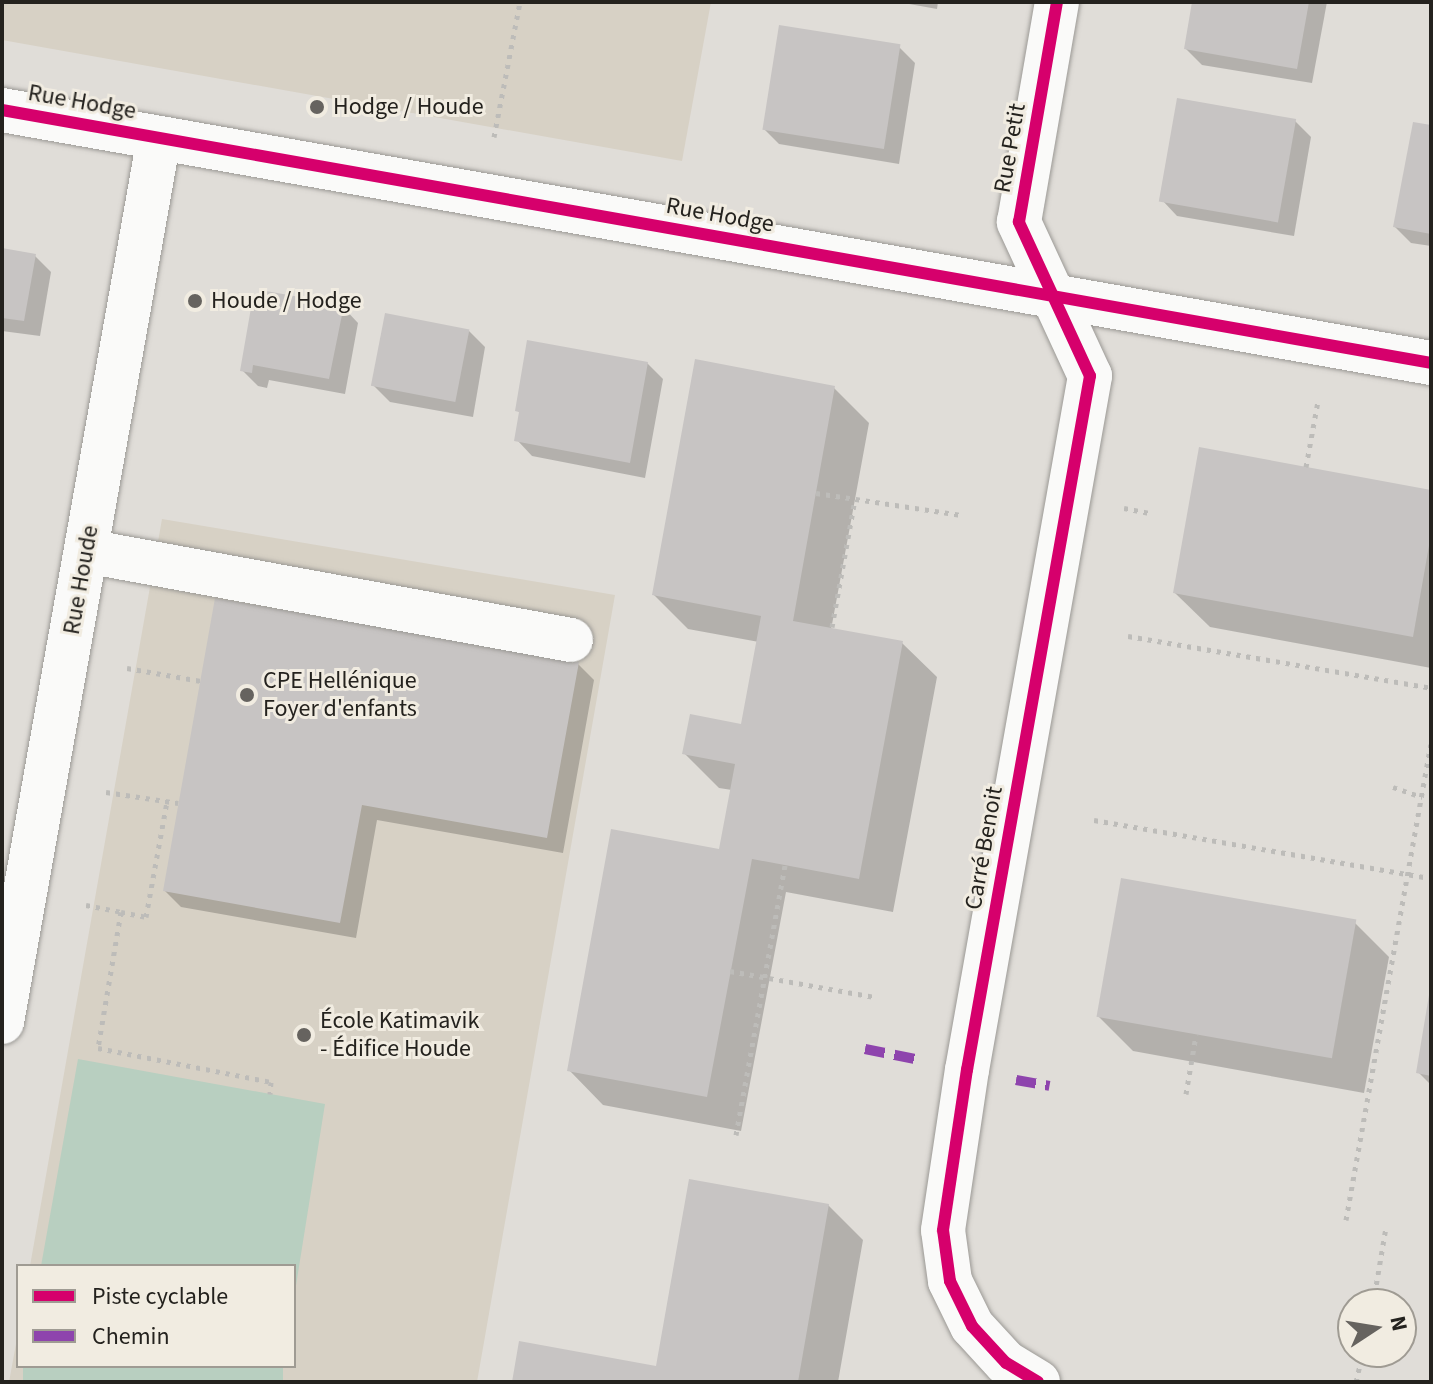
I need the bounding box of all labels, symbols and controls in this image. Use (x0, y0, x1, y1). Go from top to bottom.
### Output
street label: Rue Hodge (26, 78, 138, 126)
place label: Hodge / Houde (333, 93, 484, 121)
marker: Hodge / Houde (308, 98, 326, 116)
street label: Rue Petit (988, 101, 1032, 195)
street label: Rue Hodge (664, 191, 776, 239)
place label: Houde / Hodge (211, 287, 362, 315)
marker: Houde / Hodge (186, 292, 204, 310)
street label: Rue Houde (57, 523, 105, 637)
place label: CPE Hellénique Foyer d'enfants (263, 667, 417, 723)
marker: CPE Hellénique Foyer d'enfants (238, 686, 256, 704)
street label: Carré Benoit (959, 784, 1009, 912)
place label: École Katimavik - Édifice Houde (320, 1007, 479, 1063)
marker: École Katimavik - Édifice Houde (295, 1026, 313, 1044)
legend (16, 1264, 296, 1368)
text: Piste cyclable (92, 1279, 228, 1314)
north arrow (1337, 1288, 1417, 1368)
text: N (1381, 1313, 1416, 1334)
text: Chemin (92, 1319, 170, 1354)

